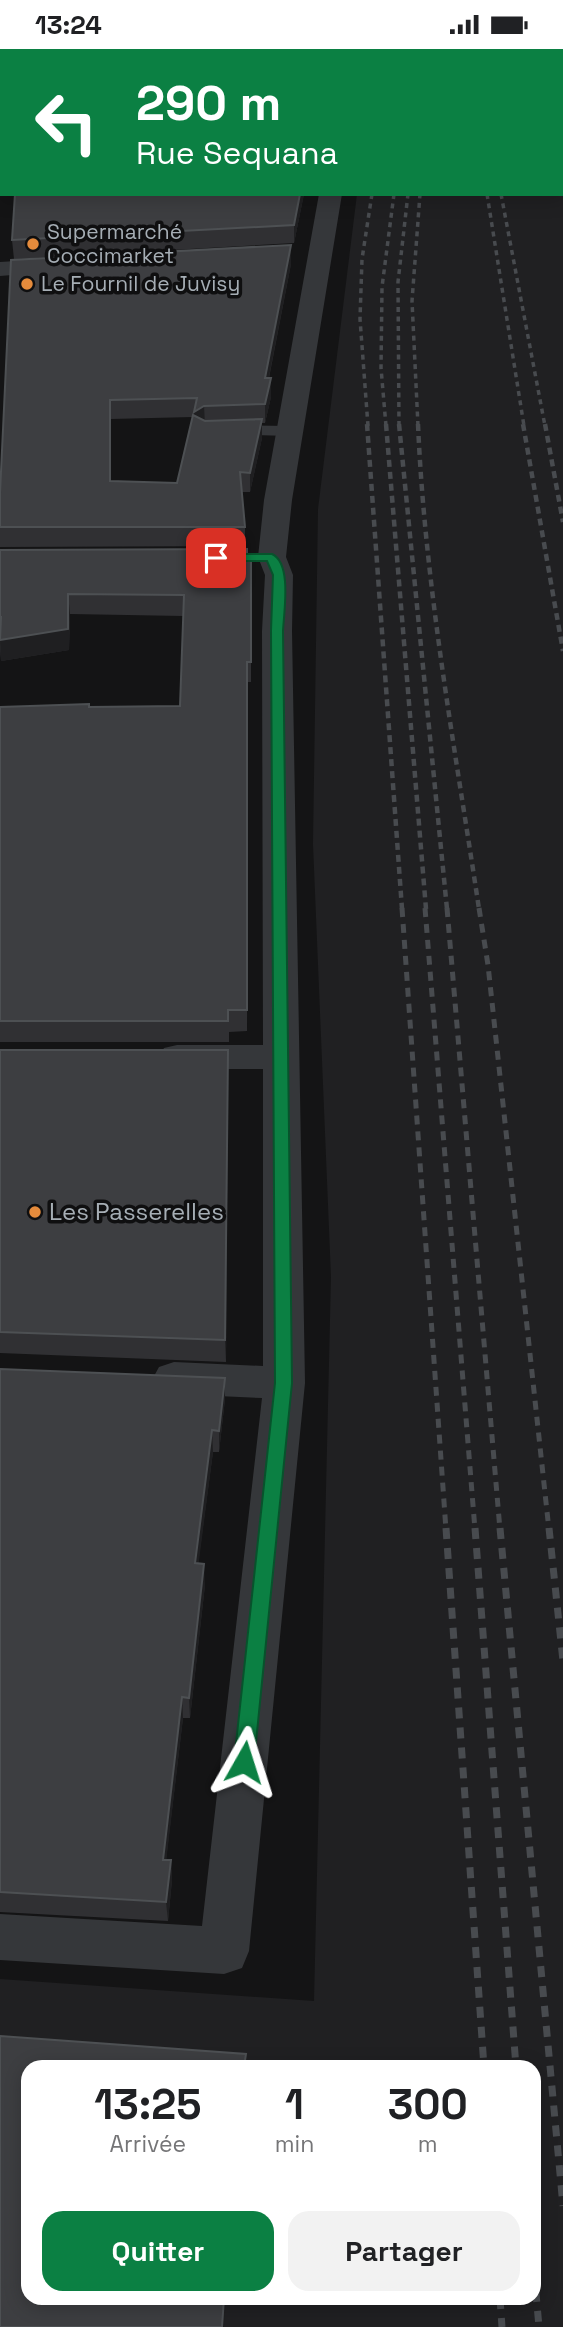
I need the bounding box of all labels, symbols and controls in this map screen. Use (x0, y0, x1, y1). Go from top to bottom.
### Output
text: 13:24 (35, 8, 102, 42)
text: 290 m (136, 72, 281, 134)
icon: left (21, 77, 112, 168)
text: Rue Sequana (136, 133, 338, 173)
place label: Supermarché Coccimarket (47, 218, 182, 269)
marker: Supermarché Coccimarket (25, 236, 41, 252)
place label: Le Fournil de Juvisy (41, 270, 240, 297)
marker: Le Fournil de Juvisy (19, 276, 35, 292)
pin (186, 528, 246, 588)
icon: arrive (197, 539, 235, 577)
place label: Les Passerelles (49, 1196, 224, 1227)
marker: Les Passerelles (27, 1204, 43, 1220)
position arrow (207, 1725, 281, 1799)
text: 13:25 (94, 2078, 202, 2131)
text: 1 (285, 2078, 304, 2131)
text: 300 (388, 2078, 468, 2131)
text: Arrivée (110, 2129, 186, 2159)
text: min (275, 2129, 314, 2159)
text: m (418, 2129, 438, 2159)
button: Quitter (42, 2211, 274, 2291)
button: Partager (288, 2211, 520, 2291)

